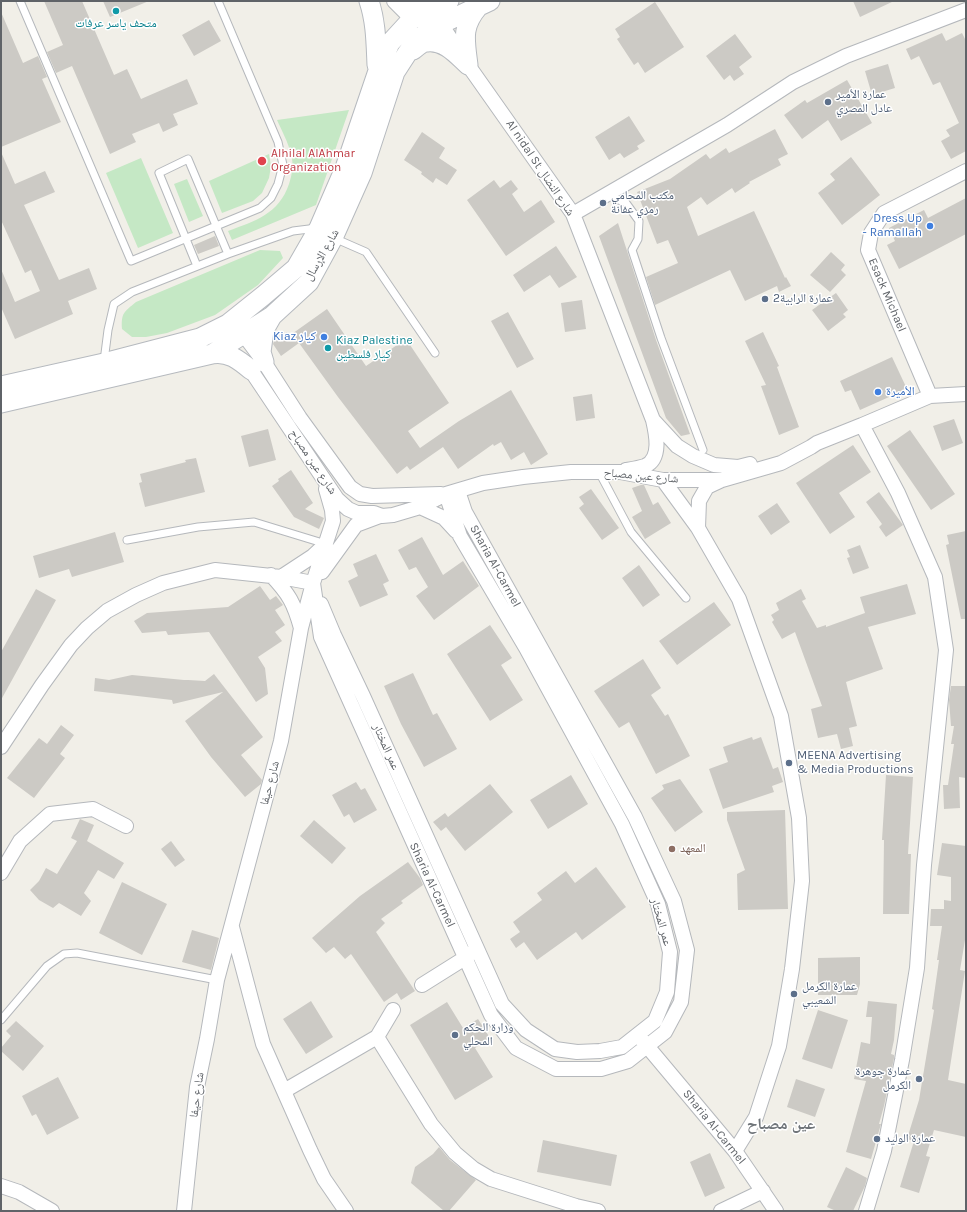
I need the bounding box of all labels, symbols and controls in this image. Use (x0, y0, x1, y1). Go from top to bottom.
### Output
marker: متحف ياسر عرفات (111, 6, 121, 16)
place label: متحف ياسر عرفات (75, 17, 157, 31)
place label: عمارة الأمير عادل المصري (836, 88, 892, 116)
marker: عمارة الأمير عادل المصري (823, 97, 833, 107)
street label: Al nidal St شارع النضال (503, 117, 577, 219)
place label: Alhilal AlAhmar Organization (271, 147, 355, 175)
marker: Alhilal AlAhmar Organization (256, 155, 268, 167)
place label: مكتب المحامي رمزي عفانة (611, 189, 674, 217)
marker: مكتب المحامي رمزي عفانة (598, 198, 608, 208)
place label: Dress Up - Ramallah (863, 212, 922, 240)
marker: Dress Up - Ramallah (925, 221, 935, 231)
street label: شارع الإرسال (301, 227, 343, 283)
street label: Esack Michael (865, 256, 909, 334)
place label: عمارة الرابية2 (773, 292, 833, 306)
marker: عمارة الرابية2 (760, 294, 770, 304)
place label: Kiaz كياز (273, 330, 316, 344)
marker: Kiaz كياز (319, 332, 329, 342)
place label: Kiaz Palestine كياز فلسطين (336, 334, 413, 362)
marker: Kiaz Palestine كياز فلسطين (323, 343, 333, 353)
place label: الأميرة (886, 385, 915, 399)
marker: الأميرة (873, 387, 883, 397)
street label: شارع عين مصباح (286, 427, 340, 497)
street label: شارع عين مصباح (603, 466, 679, 486)
street label: Sharia Al-Carmel (466, 522, 524, 610)
street label: عمر المختار (369, 722, 403, 772)
place label: MEENA Advertising & Media Productions (797, 749, 914, 777)
marker: MEENA Advertising & Media Productions (784, 758, 794, 768)
street label: شارع حيفا (257, 759, 283, 807)
street label: Sharia Al-Carmel (406, 840, 458, 930)
place label: المعهد (680, 842, 706, 856)
marker: المعهد (667, 844, 677, 854)
street label: عمر المختار (647, 896, 675, 948)
place label: عمارة الكرمل الشعيبي (802, 980, 857, 1008)
marker: عمارة الكرمل الشعيبي (789, 989, 799, 999)
place label: وزارة الحكم المحلي (463, 1021, 514, 1049)
marker: وزارة الحكم المحلي (450, 1030, 460, 1040)
place label: عمارة جوهرة الكرمل (855, 1065, 911, 1093)
street label: شارع حيفا (187, 1072, 207, 1118)
marker: عمارة جوهرة الكرمل (914, 1074, 924, 1084)
street label: Sharia Al-Carmel (679, 1087, 749, 1167)
district label: عين مصباح (747, 1114, 815, 1134)
place label: عمارة الوليد (885, 1132, 935, 1146)
marker: عمارة الوليد (872, 1134, 882, 1144)

